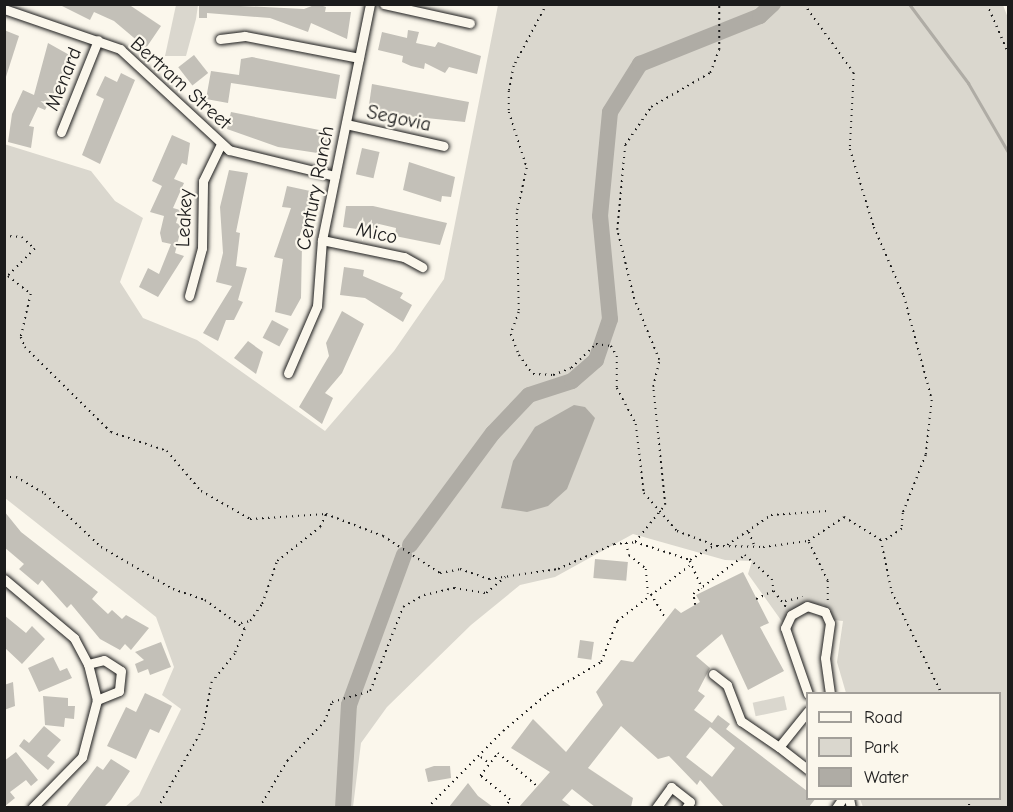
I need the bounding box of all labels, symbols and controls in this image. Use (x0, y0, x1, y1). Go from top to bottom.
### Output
street label: Bertram Street (126, 32, 236, 134)
street label: Menard (39, 44, 87, 114)
street label: Segovia (365, 99, 433, 137)
street label: Century Ranch (291, 124, 339, 252)
street label: Leakey (170, 188, 198, 248)
street label: Mico (354, 217, 400, 249)
legend (806, 692, 1001, 800)
text: Road (864, 707, 903, 728)
text: Park (864, 737, 898, 758)
text: Water (864, 767, 908, 788)

